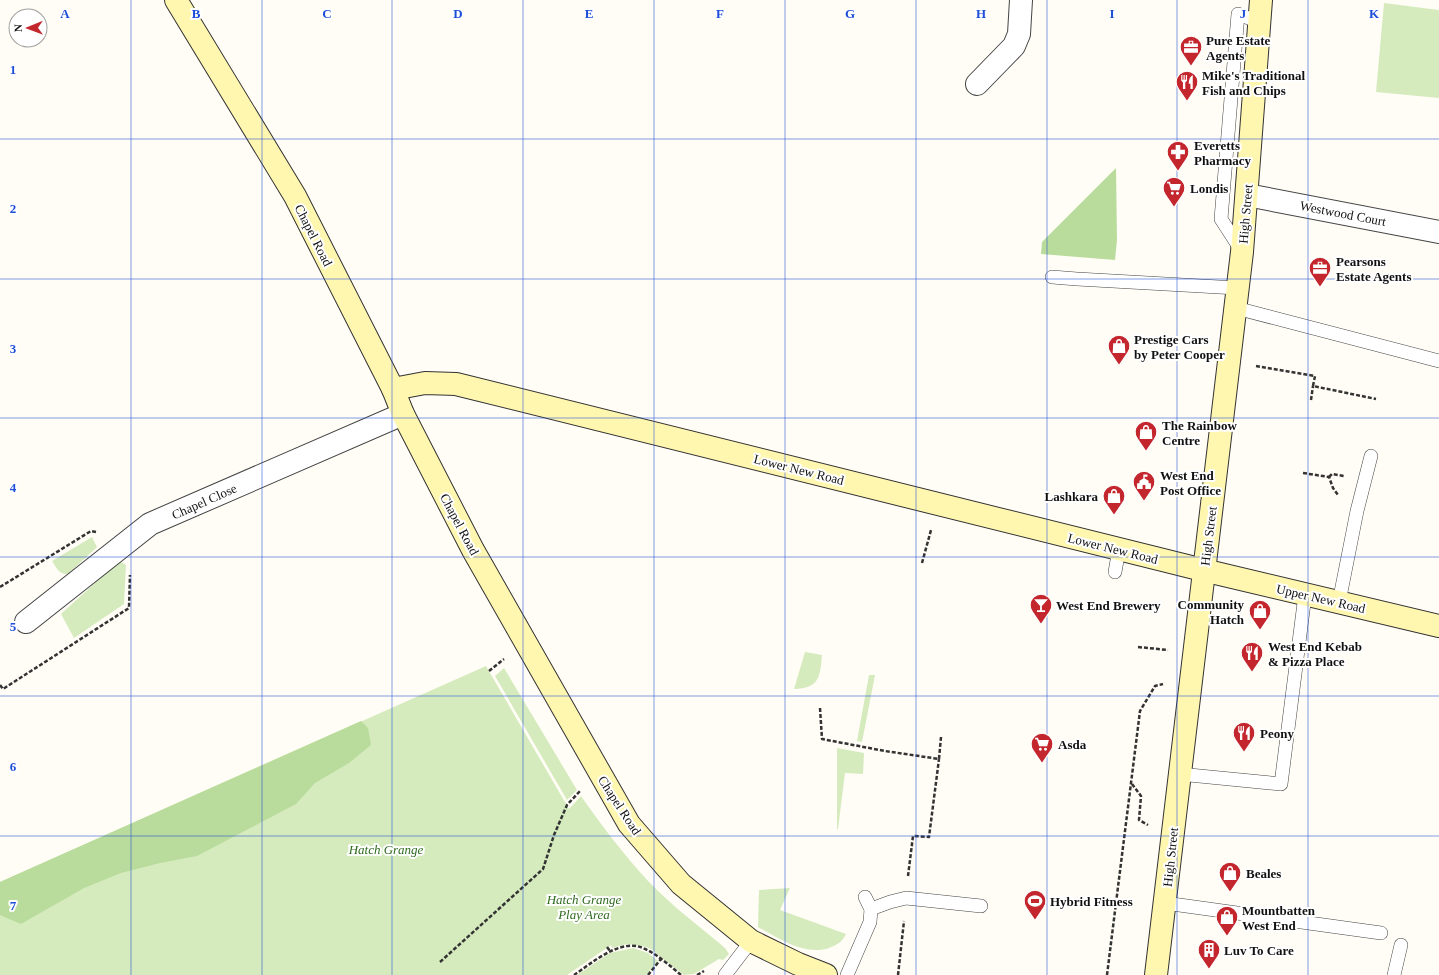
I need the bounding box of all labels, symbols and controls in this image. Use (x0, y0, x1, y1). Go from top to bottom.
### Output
text: A (60, 6, 70, 21)
text: B (192, 6, 201, 21)
text: C (322, 6, 332, 21)
text: D (453, 6, 463, 21)
text: E (585, 6, 593, 21)
text: F (716, 6, 724, 21)
text: G (845, 6, 855, 21)
text: H (976, 6, 986, 21)
text: I (1109, 6, 1115, 21)
text: J (1240, 6, 1247, 21)
text: K (1369, 6, 1380, 21)
north arrow (8, 8, 48, 48)
text: N (12, 24, 24, 32)
place label: Pure Estate Agents (1206, 33, 1271, 63)
office icon: Pure Estate Agents (1178, 34, 1204, 67)
text: 1 (10, 62, 16, 77)
place label: Mike's Traditional Fish and Chips (1202, 68, 1306, 98)
restaurant icon: Mike's Traditional Fish and Chips (1174, 69, 1200, 102)
place label: Everetts Pharmacy (1194, 138, 1252, 168)
pharmacy icon: Everetts Pharmacy (1165, 139, 1191, 172)
supermarket icon: Londis (1161, 175, 1187, 208)
place label: Londis (1190, 181, 1228, 196)
street label: High Street (1235, 183, 1256, 244)
street label: Westwood Court (1299, 198, 1388, 229)
text: 2 (10, 201, 16, 216)
street label: Chapel Road (292, 202, 336, 269)
place label: Pearsons Estate Agents (1336, 254, 1411, 284)
office icon: Pearsons Estate Agents (1307, 255, 1333, 288)
place label: Prestige Cars by Peter Cooper (1134, 332, 1225, 362)
shop icon: Prestige Cars by Peter Cooper (1106, 333, 1132, 366)
text: 3 (10, 341, 17, 356)
place label: The Rainbow Centre (1162, 418, 1237, 448)
shop icon: The Rainbow Centre (1133, 419, 1159, 452)
street label: Lower New Road (752, 451, 846, 488)
place label: West End Post Office (1160, 468, 1221, 498)
public building icon: West End Post Office (1131, 469, 1157, 502)
text: 4 (10, 480, 17, 495)
street label: Chapel Close (169, 480, 239, 522)
shop icon: Lashkara (1101, 483, 1127, 516)
place label: Lashkara (1045, 489, 1098, 504)
street label: Chapel Road (437, 491, 482, 558)
street label: High Street (1197, 505, 1220, 567)
street label: Lower New Road (1066, 530, 1160, 567)
street label: Upper New Road (1275, 581, 1367, 616)
bar icon: West End Brewery (1028, 592, 1054, 625)
place label: Community Hatch (1178, 597, 1245, 627)
place label: West End Brewery (1056, 598, 1161, 613)
shop icon: Community Hatch (1247, 598, 1273, 631)
text: 5 (10, 619, 17, 634)
place label: West End Kebab & Pizza Place (1268, 639, 1362, 669)
restaurant icon: West End Kebab & Pizza Place (1239, 640, 1265, 673)
restaurant icon: Peony (1231, 720, 1257, 753)
place label: Peony (1260, 726, 1294, 741)
supermarket icon: Asda (1029, 731, 1055, 764)
place label: Asda (1058, 737, 1087, 752)
text: 6 (10, 759, 17, 774)
street label: Chapel Road (595, 773, 645, 838)
street label: High Street (1160, 826, 1181, 887)
park label: Hatch Grange (348, 842, 424, 857)
shop icon: Beales (1217, 860, 1243, 893)
place label: Beales (1246, 866, 1281, 881)
sports icon: Hybrid Fitness (1022, 888, 1048, 921)
park label: Hatch Grange Play Area (546, 892, 622, 922)
place label: Hybrid Fitness (1050, 894, 1133, 909)
text: 7 (10, 898, 17, 913)
place label: Mountbatten West End (1242, 903, 1316, 933)
shop icon: Mountbatten West End (1214, 904, 1240, 937)
building icon: Luv To Care (1196, 937, 1222, 970)
place label: Luv To Care (1224, 943, 1294, 958)

